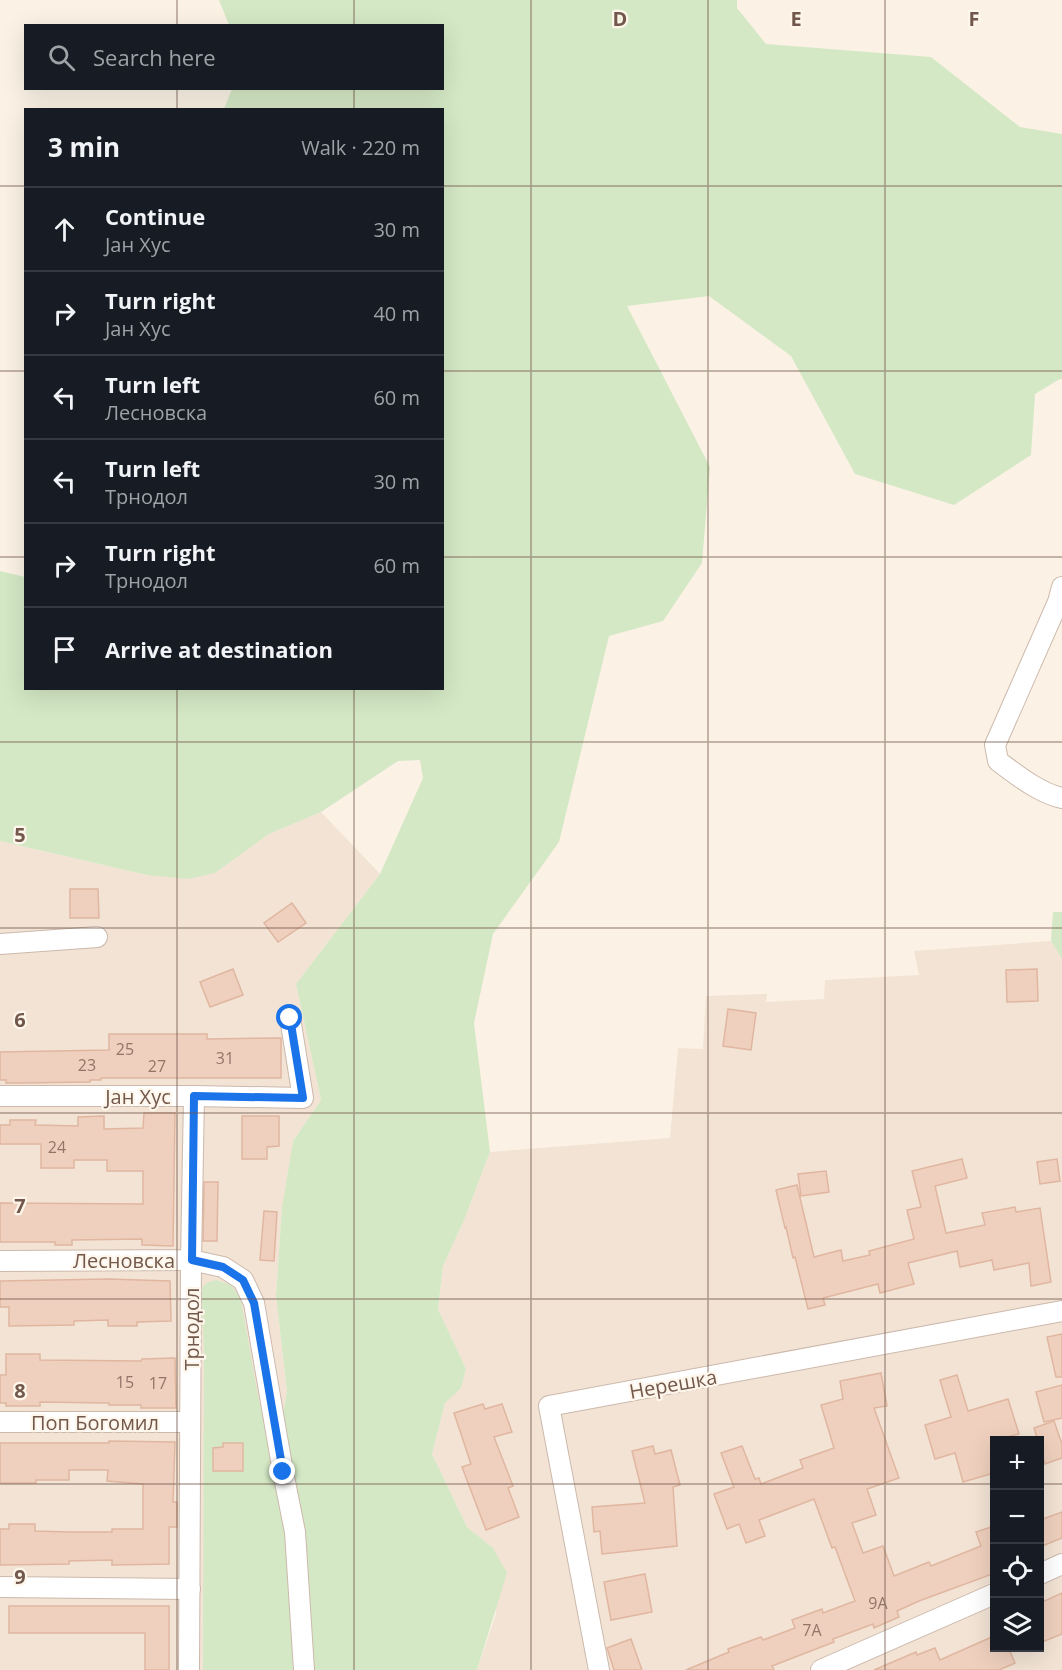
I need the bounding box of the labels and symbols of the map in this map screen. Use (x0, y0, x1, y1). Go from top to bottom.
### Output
text: D (613, 5, 627, 32)
text: E (790, 5, 802, 32)
text: F (969, 5, 979, 32)
text: 5 (14, 821, 26, 848)
route start (276, 1004, 302, 1030)
text: 6 (14, 1006, 26, 1033)
house number: 25 (116, 1038, 134, 1060)
house number: 31 (216, 1047, 234, 1069)
house number: 23 (78, 1054, 96, 1076)
house number: 27 (148, 1055, 166, 1077)
street label: Јан Хус (103, 1083, 171, 1110)
house number: 24 (48, 1136, 66, 1158)
text: 7 (14, 1192, 26, 1219)
street label: Лесновска (73, 1247, 175, 1274)
street label: Трнодол (178, 1288, 205, 1370)
street label: Нерешка (627, 1363, 719, 1405)
house number: 15 (116, 1371, 134, 1393)
house number: 17 (149, 1372, 167, 1394)
text: 8 (14, 1377, 26, 1404)
street label: Поп Богомил (31, 1409, 159, 1436)
route end (269, 1458, 295, 1484)
text: 9 (14, 1563, 26, 1590)
house number: 9А (868, 1592, 889, 1614)
house number: 7А (802, 1619, 823, 1641)

